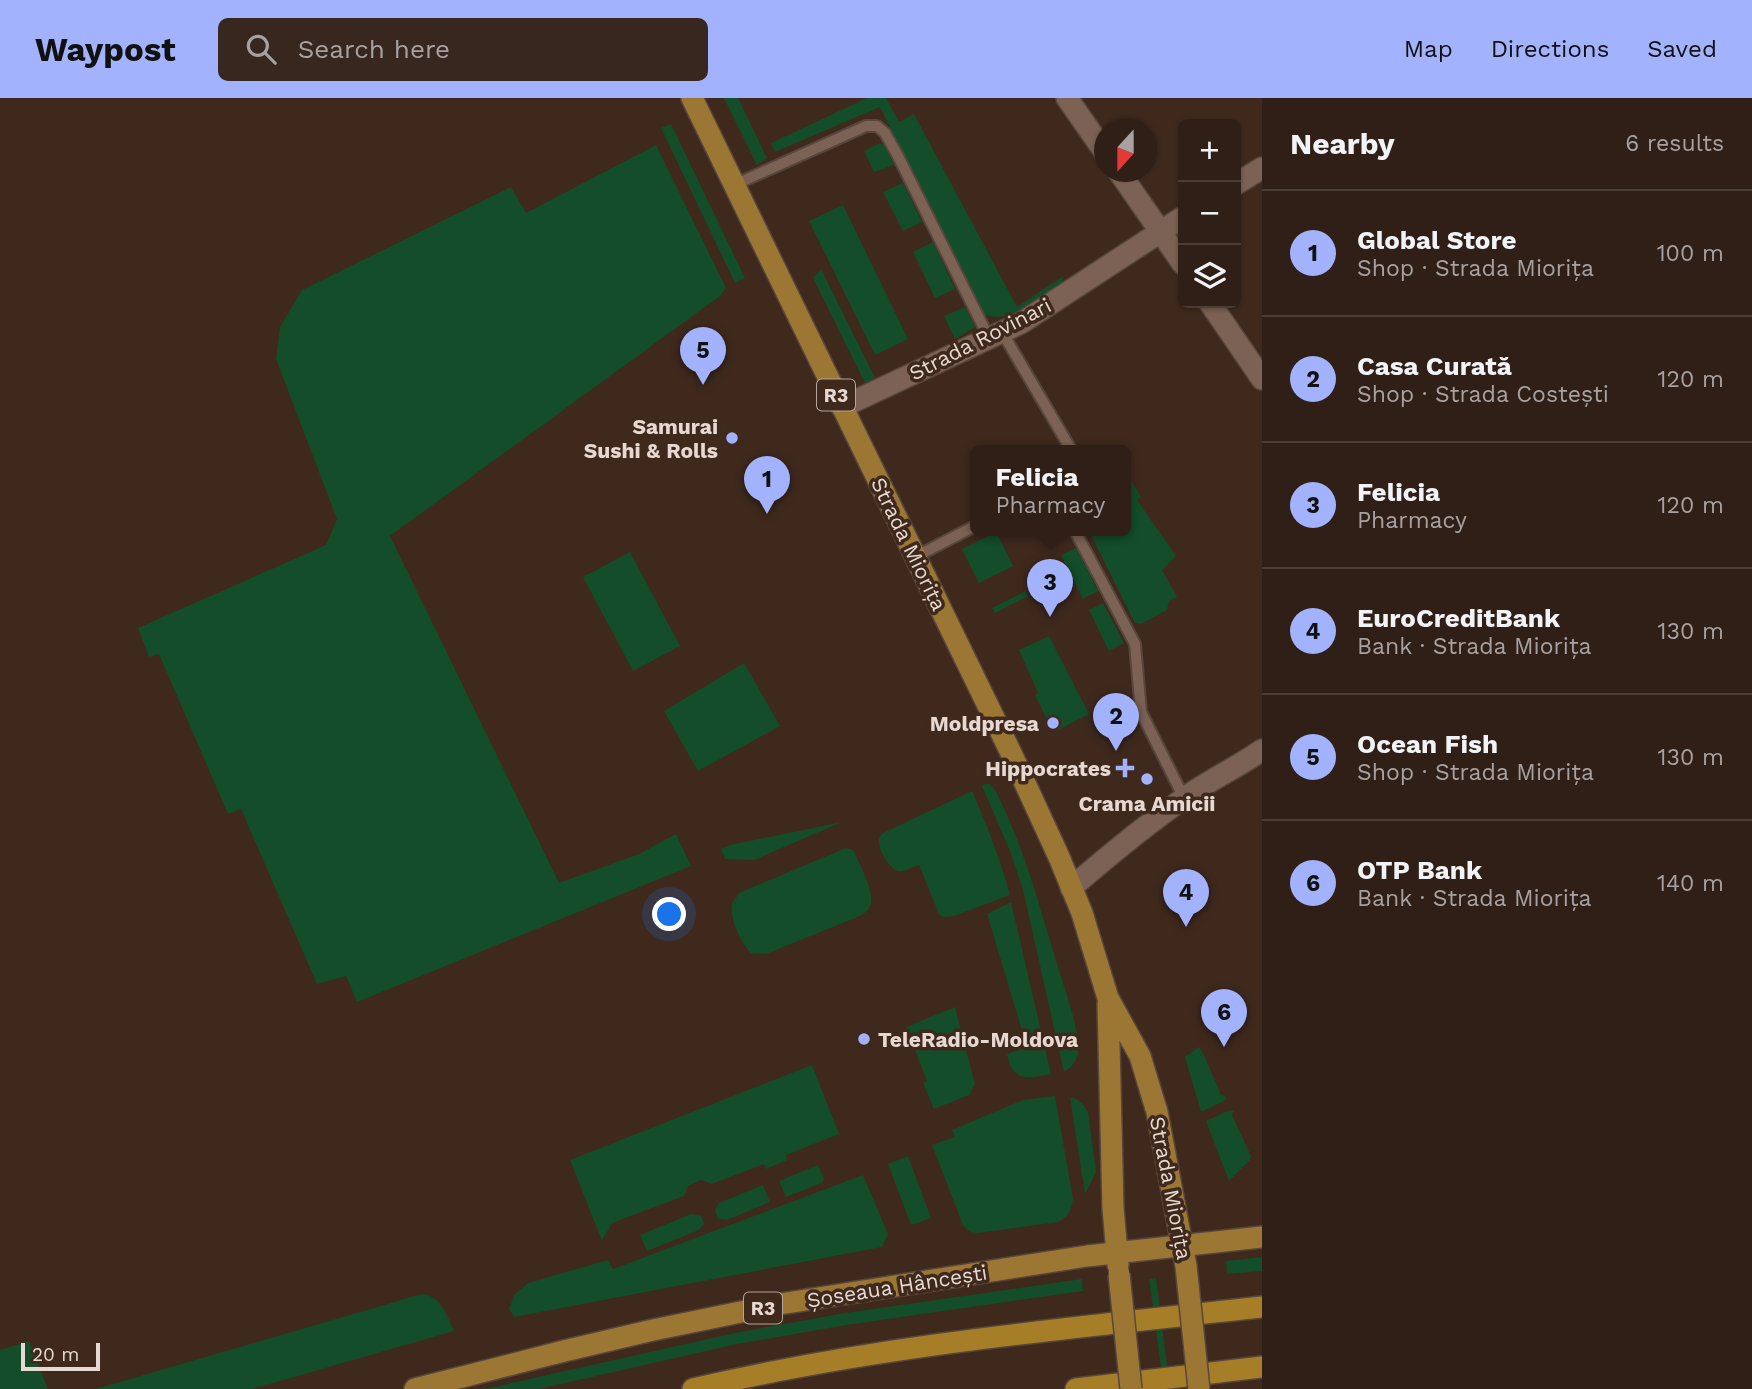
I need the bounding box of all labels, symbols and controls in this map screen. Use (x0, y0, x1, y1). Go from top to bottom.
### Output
search box (218, 18, 708, 81)
text: Waypost (35, 30, 176, 69)
icon: search (242, 30, 280, 68)
text: Search here (298, 34, 450, 64)
text: Map (1404, 35, 1453, 63)
text: Directions (1491, 35, 1609, 63)
text: Saved (1647, 35, 1717, 63)
north arrow (1094, 119, 1157, 182)
map controls (1178, 119, 1241, 308)
button: + (1178, 119, 1241, 182)
text: Nearby (1290, 126, 1395, 161)
text: 6 results (1625, 130, 1724, 157)
button: − (1178, 182, 1241, 245)
text: Global Store (1357, 225, 1516, 255)
text: 1 (1308, 240, 1318, 267)
text: 100 m (1657, 240, 1724, 267)
button: layers (1178, 245, 1241, 308)
text: Shop · Strada Miorița (1357, 255, 1594, 282)
street label: Strada Rovinari (905, 292, 1055, 386)
pin: 5 (680, 327, 726, 385)
text: Casa Curată (1357, 351, 1512, 381)
text: 2 (1306, 366, 1320, 393)
text: 120 m (1658, 366, 1724, 393)
road number: R3 (817, 380, 855, 410)
text: Shop · Strada Costești (1357, 381, 1609, 408)
place label: Samurai Sushi & Rolls (584, 414, 718, 463)
marker: Samurai Sushi & Rolls (724, 430, 740, 446)
popup (970, 445, 1131, 536)
pin: 1 (744, 456, 790, 514)
text: Felicia (996, 462, 1079, 492)
street label: Strada Miorița (866, 473, 952, 615)
text: Felicia (1357, 477, 1440, 507)
text: Pharmacy (996, 492, 1105, 519)
text: 3 (1306, 492, 1320, 519)
text: 120 m (1658, 492, 1724, 519)
text: Pharmacy (1357, 507, 1467, 534)
pin: 3 (1027, 559, 1073, 617)
text: EuroCreditBank (1357, 603, 1560, 633)
text: 4 (1306, 618, 1320, 645)
text: 130 m (1658, 618, 1724, 645)
text: Bank · Strada Miorița (1357, 633, 1592, 660)
pin: 2 (1093, 693, 1139, 751)
place label: Moldpresa (930, 711, 1040, 736)
marker: Moldpresa (1045, 715, 1061, 731)
text: Ocean Fish (1357, 729, 1498, 759)
text: 5 (1306, 744, 1320, 771)
text: 130 m (1658, 744, 1724, 771)
place label: Hippocrates (985, 756, 1111, 781)
text: Shop · Strada Miorița (1357, 759, 1594, 786)
marker: Hippocrates (1117, 760, 1133, 776)
marker: Crama Amicii (1139, 771, 1155, 787)
place label: Crama Amicii (1079, 791, 1215, 816)
text: OTP Bank (1357, 855, 1482, 885)
pin: 4 (1163, 869, 1209, 927)
text: 6 (1306, 870, 1320, 897)
text: 140 m (1657, 870, 1724, 897)
text: Bank · Strada Miorița (1357, 885, 1592, 912)
your location (652, 897, 686, 931)
pin: 6 (1201, 989, 1247, 1047)
place label: TeleRadio-Moldova (878, 1027, 1079, 1052)
marker: TeleRadio-Moldova (856, 1031, 872, 1047)
street label: Strada Miorița (1145, 1114, 1197, 1262)
street label: Șoseaua Hâncești (805, 1259, 989, 1313)
road number: R3 (744, 1292, 782, 1324)
scale bar (21, 1340, 100, 1372)
text: 20 m (32, 1343, 79, 1366)

